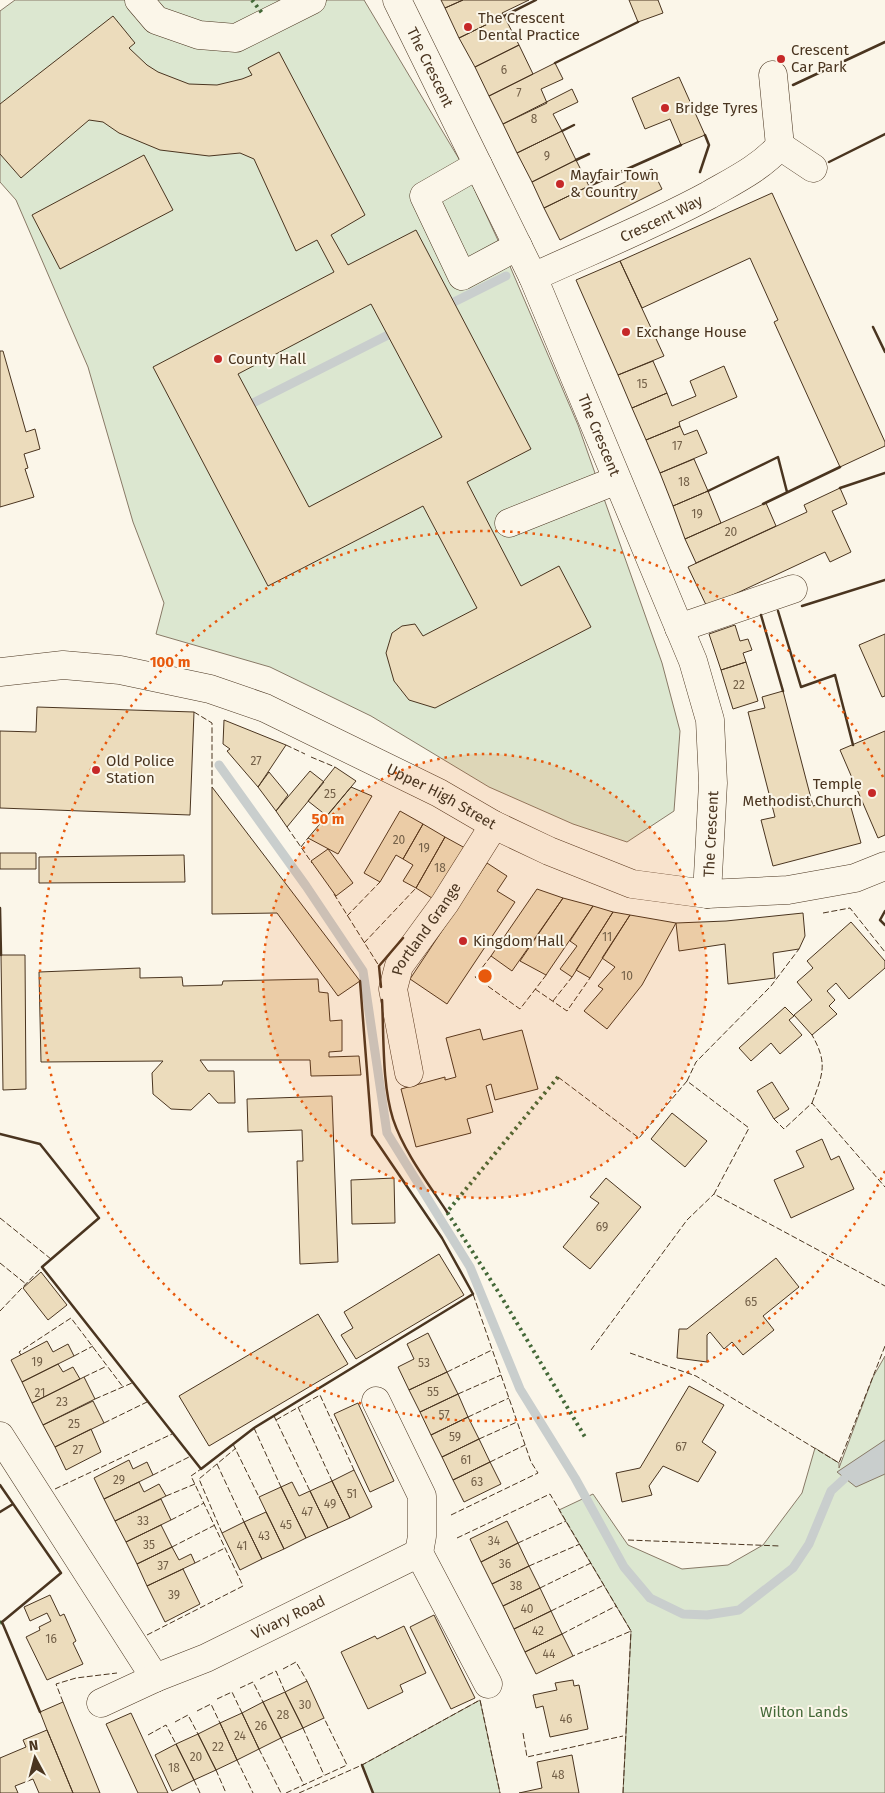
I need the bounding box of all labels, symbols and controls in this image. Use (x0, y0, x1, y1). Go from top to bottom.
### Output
place label: The Crescent Dental Practice (478, 9, 580, 44)
marker: The Crescent Dental Practice (462, 21, 474, 33)
street label: The Crescent (403, 24, 458, 111)
place label: Crescent Car Park (791, 41, 850, 76)
marker: Crescent Car Park (775, 53, 787, 65)
house number: 6 (501, 63, 507, 77)
house number: 7 (516, 86, 522, 100)
place label: Bridge Tyres (675, 99, 758, 117)
marker: Bridge Tyres (659, 102, 671, 114)
house number: 8 (531, 112, 538, 126)
house number: 9 (544, 149, 550, 163)
place label: Mayfair Town & Country (570, 166, 659, 201)
marker: Mayfair Town & Country (554, 178, 566, 190)
street label: Crescent Way (617, 191, 706, 246)
place label: Exchange House (636, 323, 747, 341)
marker: Exchange House (620, 326, 632, 338)
place label: County Hall (228, 350, 307, 368)
marker: County Hall (212, 353, 224, 365)
house number: 15 (636, 377, 648, 391)
street label: The Crescent (574, 392, 624, 479)
house number: 17 (672, 439, 682, 453)
house number: 18 (678, 475, 690, 489)
house number: 19 (691, 507, 703, 521)
house number: 20 (725, 525, 738, 539)
text: 100 m (150, 653, 190, 671)
house number: 22 (733, 678, 745, 692)
place label: Old Police Station (106, 752, 174, 787)
house number: 27 (250, 754, 262, 768)
street label: Upper High Street (384, 760, 500, 833)
marker: Old Police Station (90, 764, 102, 776)
place label: Temple Methodist Church (743, 775, 862, 810)
house number: 25 (324, 787, 336, 801)
marker: Temple Methodist Church (866, 787, 878, 799)
street label: The Crescent (700, 790, 722, 878)
text: 50 m (311, 810, 345, 828)
house number: 20 (393, 833, 406, 847)
house number: 19 (418, 841, 430, 855)
house number: 18 (434, 861, 446, 875)
street label: Portland Grange (388, 879, 465, 977)
house number: 11 (602, 930, 612, 944)
place label: Kingdom Hall (473, 932, 565, 950)
marker: Kingdom Hall (457, 935, 469, 947)
centre of rings (476, 967, 494, 985)
house number: 10 (621, 969, 633, 983)
house number: 69 (596, 1220, 608, 1234)
house number: 65 (745, 1295, 757, 1309)
house number: 19 (31, 1355, 43, 1369)
house number: 53 (418, 1356, 430, 1370)
house number: 55 (427, 1385, 439, 1399)
house number: 21 (35, 1386, 45, 1400)
house number: 23 (56, 1395, 68, 1409)
house number: 57 (438, 1408, 450, 1422)
house number: 25 (68, 1417, 80, 1431)
house number: 59 (449, 1430, 461, 1444)
house number: 67 (675, 1440, 687, 1454)
house number: 27 (72, 1443, 84, 1457)
house number: 61 (460, 1453, 472, 1467)
house number: 29 (113, 1473, 125, 1487)
house number: 63 (471, 1475, 483, 1489)
house number: 51 (347, 1487, 357, 1501)
house number: 49 (324, 1497, 336, 1511)
house number: 47 (301, 1505, 313, 1519)
house number: 33 (137, 1514, 149, 1528)
house number: 45 (280, 1518, 292, 1532)
house number: 43 (258, 1529, 270, 1543)
house number: 34 (488, 1534, 501, 1548)
house number: 35 (143, 1538, 155, 1552)
house number: 41 (237, 1539, 247, 1553)
house number: 36 (499, 1557, 511, 1571)
house number: 37 (157, 1559, 169, 1573)
house number: 38 (510, 1579, 523, 1593)
house number: 39 (168, 1588, 180, 1602)
street label: Vivary Road (249, 1592, 328, 1643)
house number: 40 (520, 1602, 534, 1616)
house number: 42 (532, 1624, 544, 1638)
house number: 16 (45, 1632, 57, 1646)
house number: 44 (543, 1647, 556, 1661)
house number: 30 (299, 1698, 312, 1712)
park label: Wilton Lands (760, 1703, 848, 1721)
house number: 28 (277, 1708, 290, 1722)
house number: 46 (560, 1712, 572, 1726)
house number: 26 (255, 1719, 267, 1733)
house number: 24 (234, 1729, 247, 1743)
north arrow (10, 1733, 60, 1783)
text: N (28, 1737, 39, 1755)
house number: 22 (212, 1740, 224, 1754)
house number: 20 (190, 1750, 203, 1764)
house number: 18 (168, 1761, 180, 1775)
house number: 48 (552, 1768, 565, 1782)

